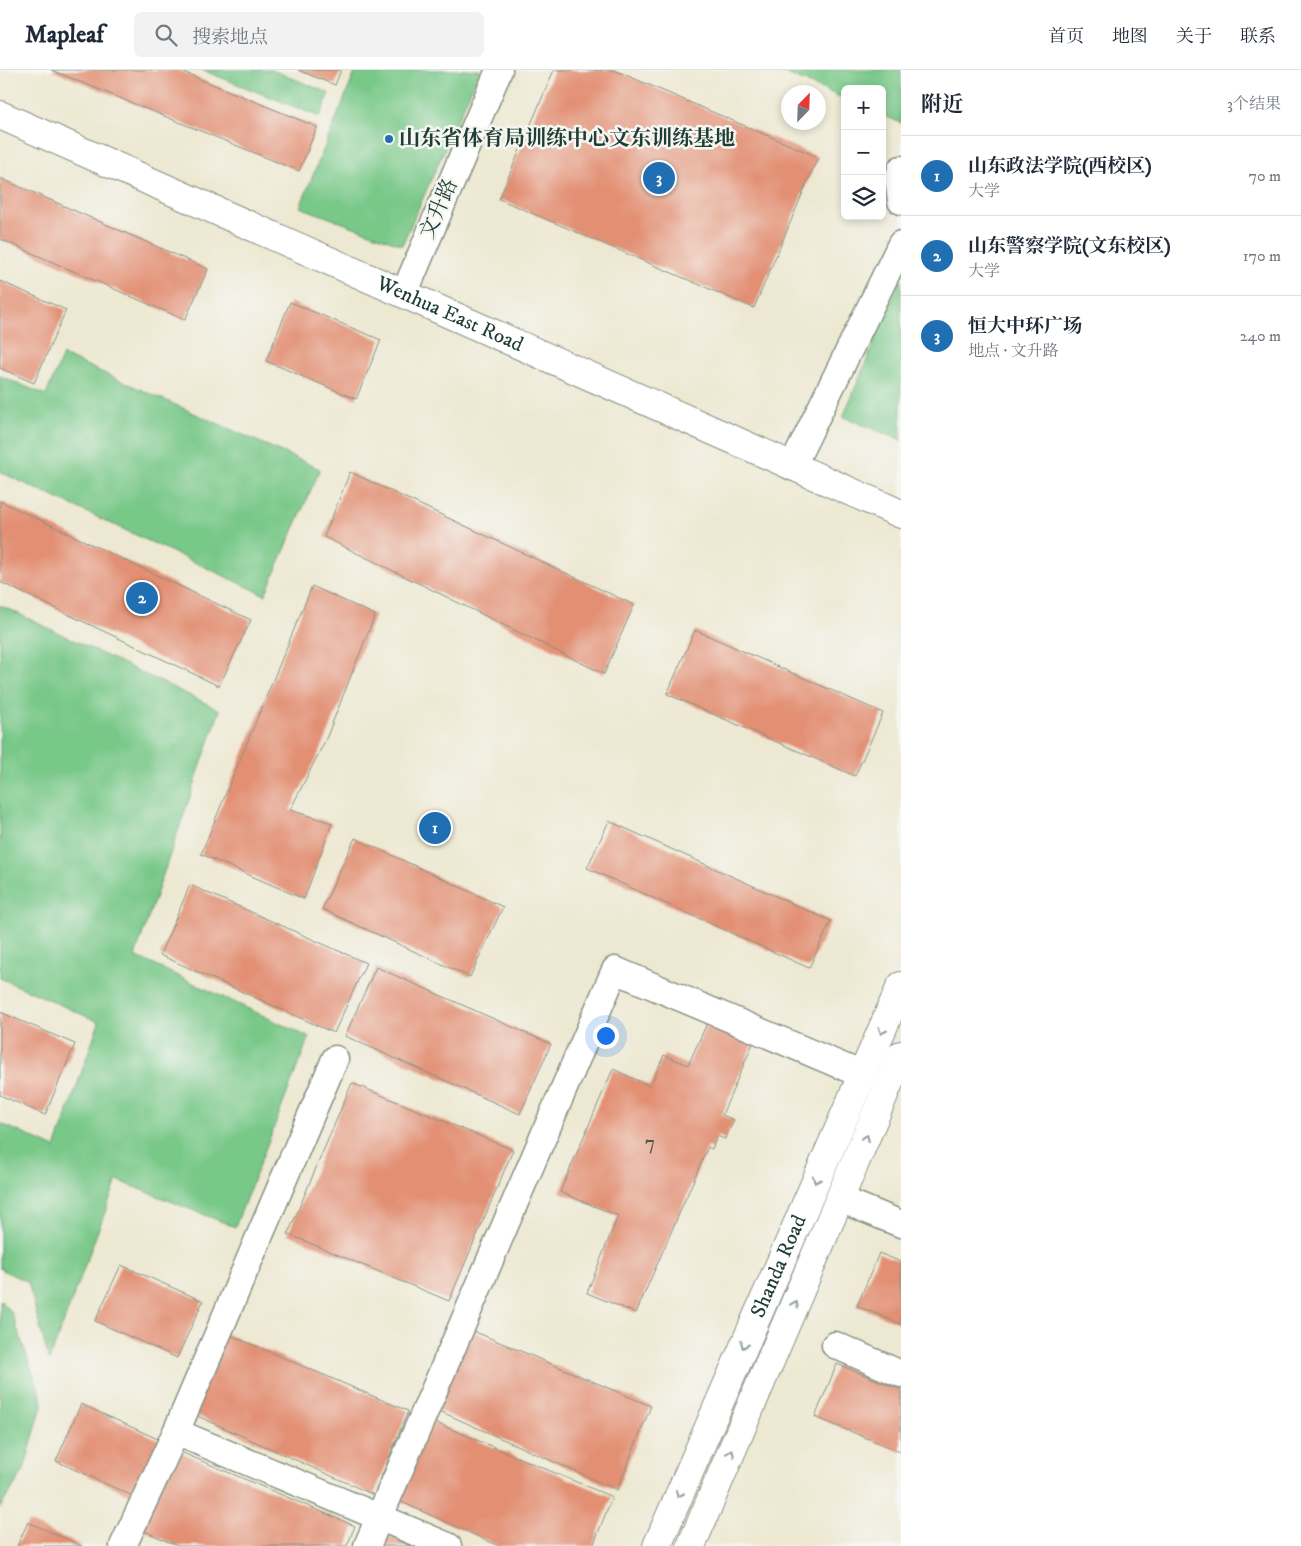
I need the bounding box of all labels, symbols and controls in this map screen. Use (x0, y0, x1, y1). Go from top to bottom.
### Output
search box (134, 12, 484, 57)
text: Mapleaf (25, 20, 104, 50)
icon: search (152, 21, 180, 49)
text: 搜索地点 (192, 26, 268, 49)
text: 首页 (1048, 26, 1084, 48)
text: 地图 (1112, 26, 1148, 48)
text: 关于 (1176, 26, 1212, 48)
text: 联系 (1240, 26, 1276, 48)
north arrow (781, 85, 826, 130)
map controls (841, 85, 886, 220)
button: + (841, 85, 886, 130)
text: 附近 (921, 92, 963, 118)
text: 3个结果 (1227, 94, 1281, 114)
place label: 山东省体育局训练中心文东训练基地 (399, 126, 735, 152)
button: − (841, 130, 886, 175)
marker: 山东省体育局训练中心文东训练基地 (383, 133, 395, 145)
text: 山东政法学院(西校区) (968, 155, 1152, 178)
pin: 3 (643, 159, 675, 197)
text: 1 (934, 166, 940, 186)
text: 70 m (1249, 166, 1281, 186)
street label: 文升路 (414, 175, 464, 243)
button: layers (841, 175, 886, 220)
text: 大学 (968, 181, 1000, 201)
text: 山东警察学院(文东校区) (968, 235, 1171, 258)
text: 2 (933, 246, 941, 266)
text: 170 m (1243, 246, 1281, 266)
text: 大学 (968, 261, 1000, 281)
street label: Wenhua East Road (371, 270, 528, 358)
text: 恒大中环广场 (968, 315, 1082, 338)
text: 3 (934, 326, 940, 346)
text: 240 m (1240, 326, 1281, 346)
text: 地点 · 文升路 (968, 341, 1059, 361)
pin: 2 (126, 579, 158, 617)
pin: 1 (419, 809, 451, 847)
your location (593, 1023, 619, 1049)
one-way arrow (877, 1026, 888, 1035)
house number: 7 (645, 1132, 655, 1155)
one-way arrow (859, 1134, 870, 1143)
one-way arrow (812, 1175, 823, 1184)
street label: Shanda Road (745, 1211, 813, 1322)
one-way arrow (788, 1300, 799, 1309)
one-way arrow (740, 1340, 751, 1349)
one-way arrow (724, 1449, 735, 1458)
one-way arrow (675, 1489, 686, 1498)

